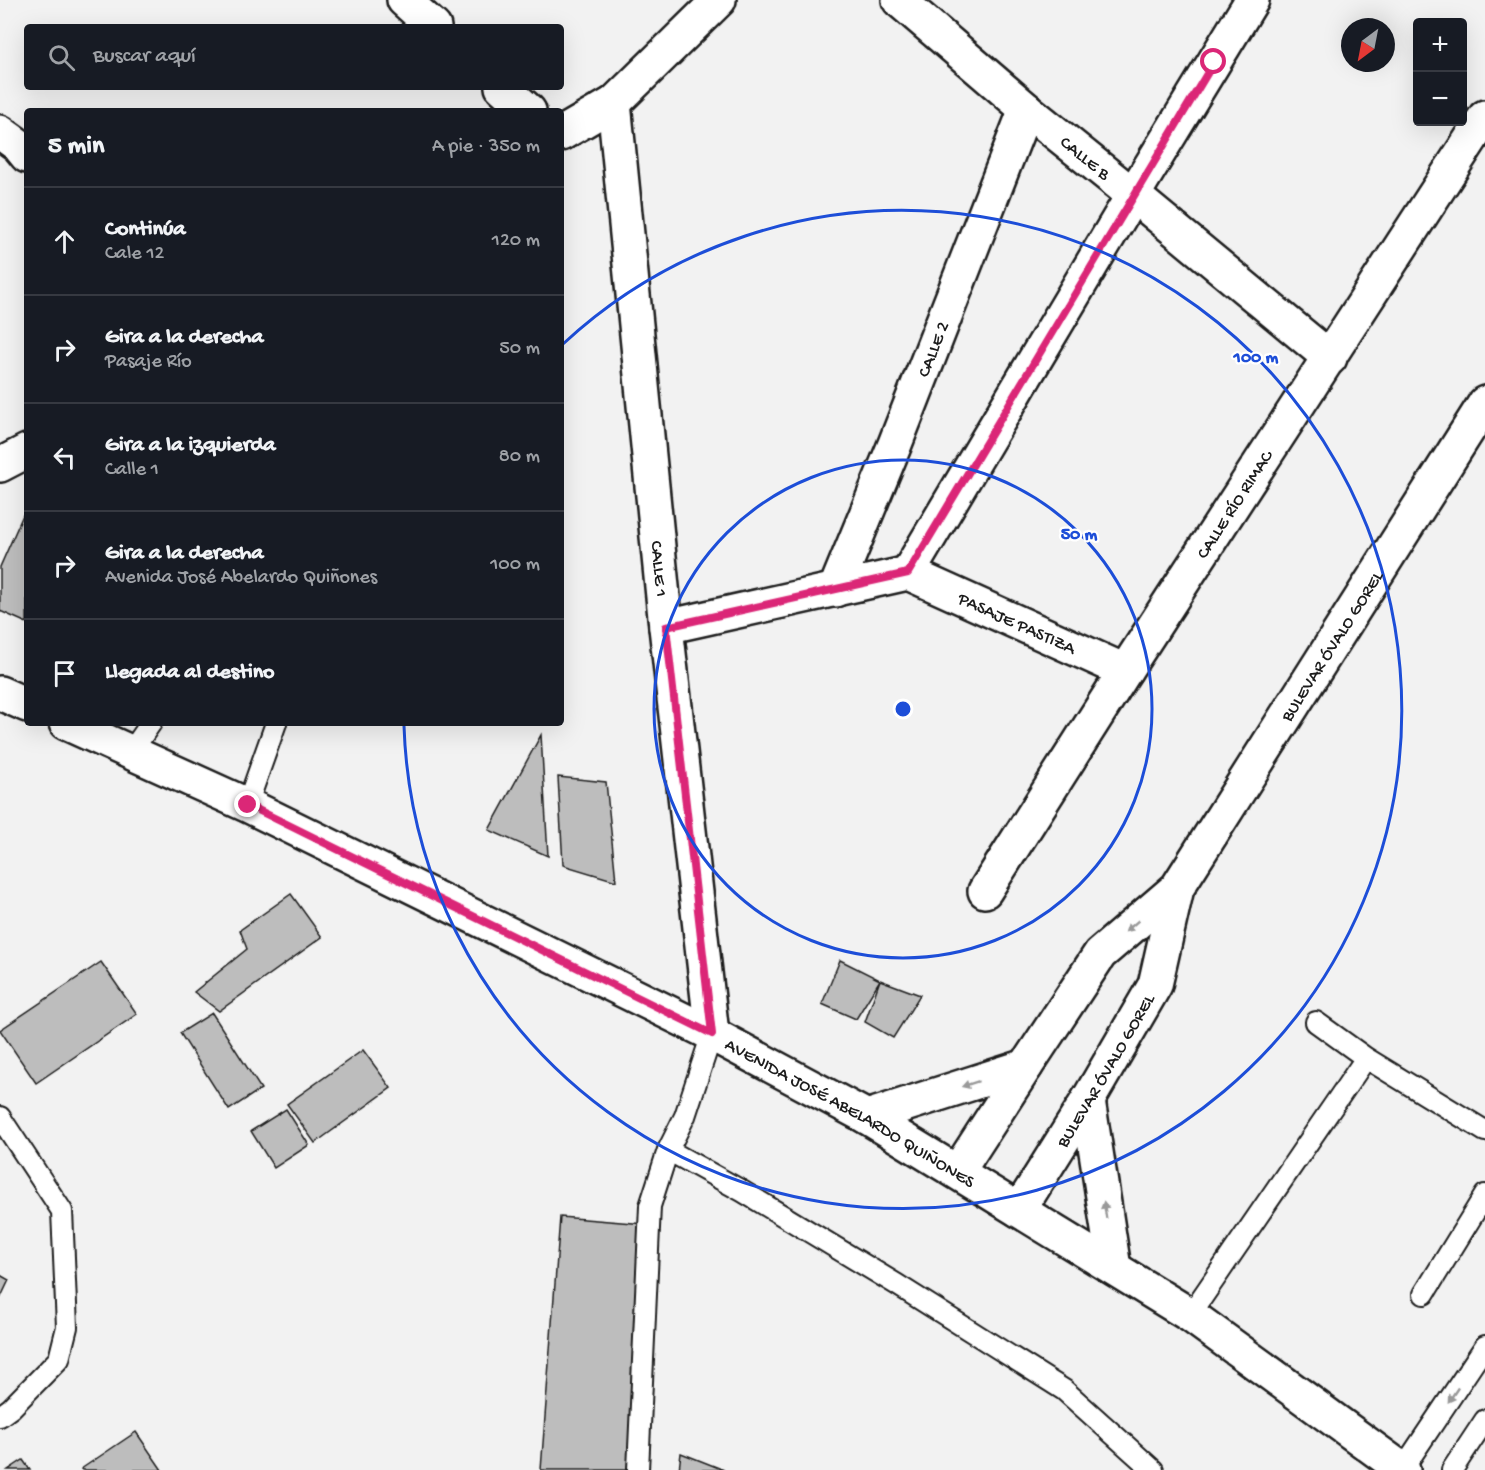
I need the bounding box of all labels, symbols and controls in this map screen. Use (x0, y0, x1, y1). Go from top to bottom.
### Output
north arrow (1341, 18, 1395, 72)
map controls (1413, 18, 1467, 126)
button: + (1413, 18, 1467, 72)
search box (24, 24, 564, 90)
icon: search (45, 41, 78, 74)
text: Buscar aquí (93, 44, 196, 70)
route start (1200, 48, 1226, 74)
button: − (1413, 72, 1467, 126)
text: 5 min (48, 132, 104, 163)
street label: CALLE B (1055, 133, 1114, 186)
text: A pie · 350 m (432, 136, 540, 159)
text: Continúa (105, 217, 186, 243)
icon: ahead (48, 225, 81, 258)
text: 120 m (492, 230, 540, 253)
text: Cale 12 (105, 243, 164, 266)
street label: CALLE 2 (914, 319, 955, 381)
text: Gira a la derecha (105, 325, 263, 351)
icon: right (48, 333, 81, 366)
text: 50 m (499, 338, 540, 361)
text: 100 m (1233, 348, 1279, 369)
text: Pasaje Río (105, 351, 192, 374)
text: Gira a la izquierda (105, 433, 276, 459)
icon: left (48, 441, 81, 474)
text: 80 m (499, 446, 540, 469)
street label: CALLE RÍO RIMAC (1193, 446, 1279, 563)
text: Calle 1 (105, 459, 159, 482)
text: 50 m (1061, 525, 1098, 546)
street label: CALLE 1 (644, 540, 671, 598)
text: Gira a la derecha (105, 541, 263, 567)
icon: right (48, 549, 81, 582)
text: 100 m (490, 554, 540, 577)
street label: BULEVAR ÓVALO GOREL (1277, 566, 1389, 727)
text: Avenida José Abelardo Quiñones (105, 567, 377, 590)
street label: PASAJE PASTIZA (953, 589, 1080, 661)
icon: arrive (48, 657, 81, 690)
text: Llegada al destino (105, 660, 275, 686)
centre of rings (893, 699, 913, 719)
route end (234, 791, 260, 817)
one-way arrow (1125, 919, 1140, 933)
street label: BULEVAR ÓVALO GOREL (1053, 990, 1161, 1153)
street label: AVENIDA JOSÉ ABELARDO QUIÑONES (721, 1035, 978, 1194)
one-way arrow (961, 1079, 979, 1089)
one-way arrow (1100, 1201, 1109, 1220)
one-way arrow (1447, 1386, 1458, 1403)

